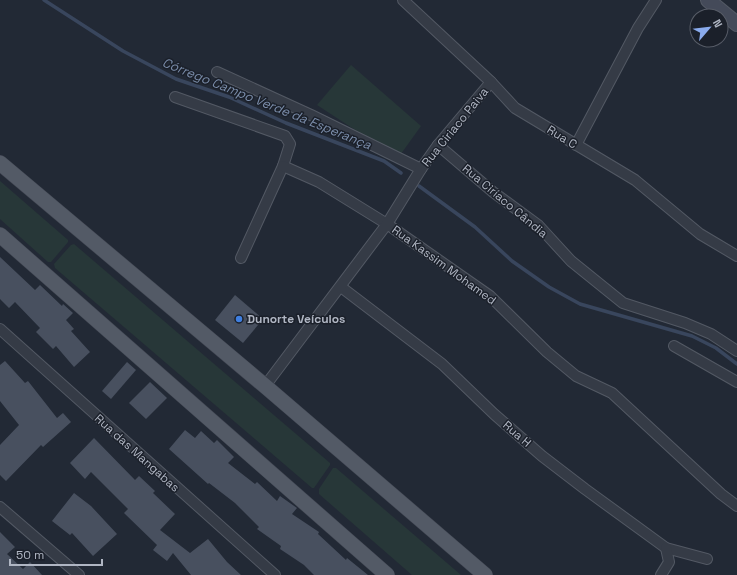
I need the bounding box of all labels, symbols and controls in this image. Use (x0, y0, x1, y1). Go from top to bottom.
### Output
north arrow (689, 8, 729, 48)
text: N (710, 17, 726, 30)
water label: Córrego Campo Verde da Esperança (160, 54, 374, 154)
street label: Rua Ciriaco Paiva (418, 84, 492, 170)
street label: Rua C (544, 122, 580, 153)
street label: Rua Ciríaco Cândia (459, 160, 551, 242)
street label: Rua Kassim Mohamed (389, 222, 499, 308)
place label: Dunorte Veículos (247, 311, 345, 327)
marker: Dunorte Veículos (234, 314, 244, 324)
street label: Rua das Mangabas (91, 411, 183, 495)
street label: Rua H (499, 417, 535, 451)
scale bar (10, 541, 102, 567)
text: 50 m (16, 547, 44, 563)

